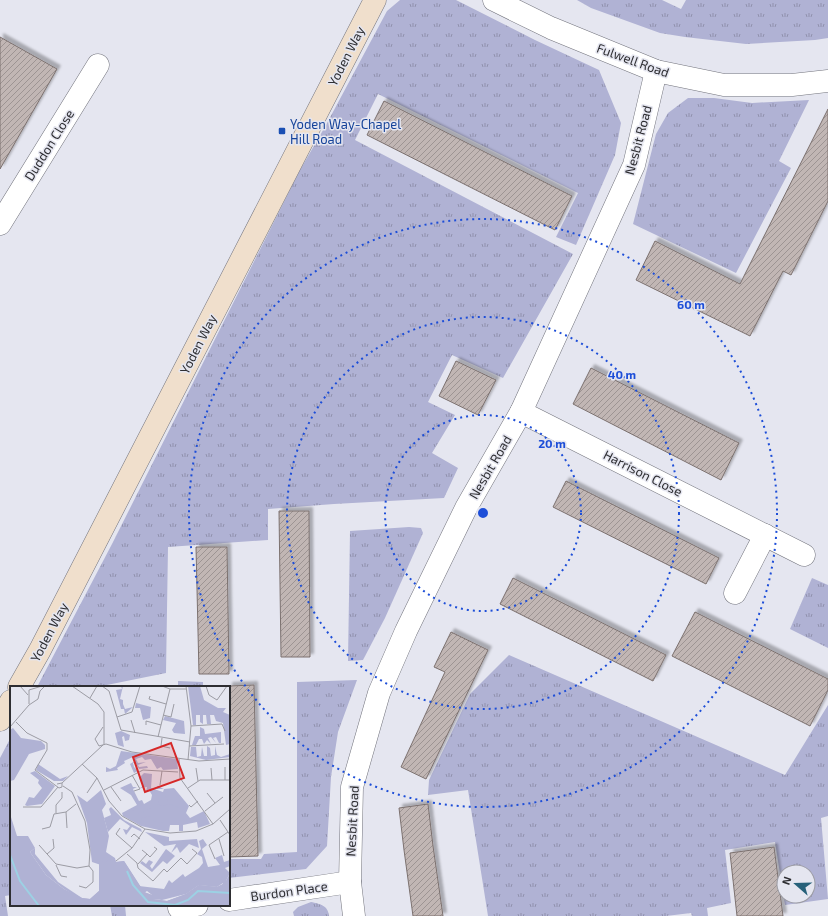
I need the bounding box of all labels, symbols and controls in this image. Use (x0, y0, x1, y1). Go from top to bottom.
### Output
street label: Yoden Way (324, 23, 368, 89)
street label: Fulwell Road (595, 40, 671, 80)
street label: Nesbit Road (621, 104, 655, 176)
street label: Duddon Close (21, 106, 77, 184)
place label: Yoden Way-Chapel Hill Road (290, 116, 401, 147)
marker: Yoden Way-Chapel Hill Road (277, 126, 287, 136)
text: 60 m (677, 297, 705, 311)
street label: Yoden Way (176, 311, 220, 377)
text: 40 m (608, 367, 636, 381)
street label: Nesbit Road (465, 432, 515, 502)
text: 20 m (538, 436, 566, 450)
street label: Harrison Close (601, 446, 685, 500)
centre of rings (476, 506, 490, 520)
street label: Yoden Way (27, 600, 71, 664)
inset map (10, 686, 230, 906)
street label: Nesbit Road (342, 785, 362, 857)
north arrow (776, 864, 816, 904)
text: N (779, 874, 794, 886)
street label: Burdon Place (249, 878, 329, 904)

